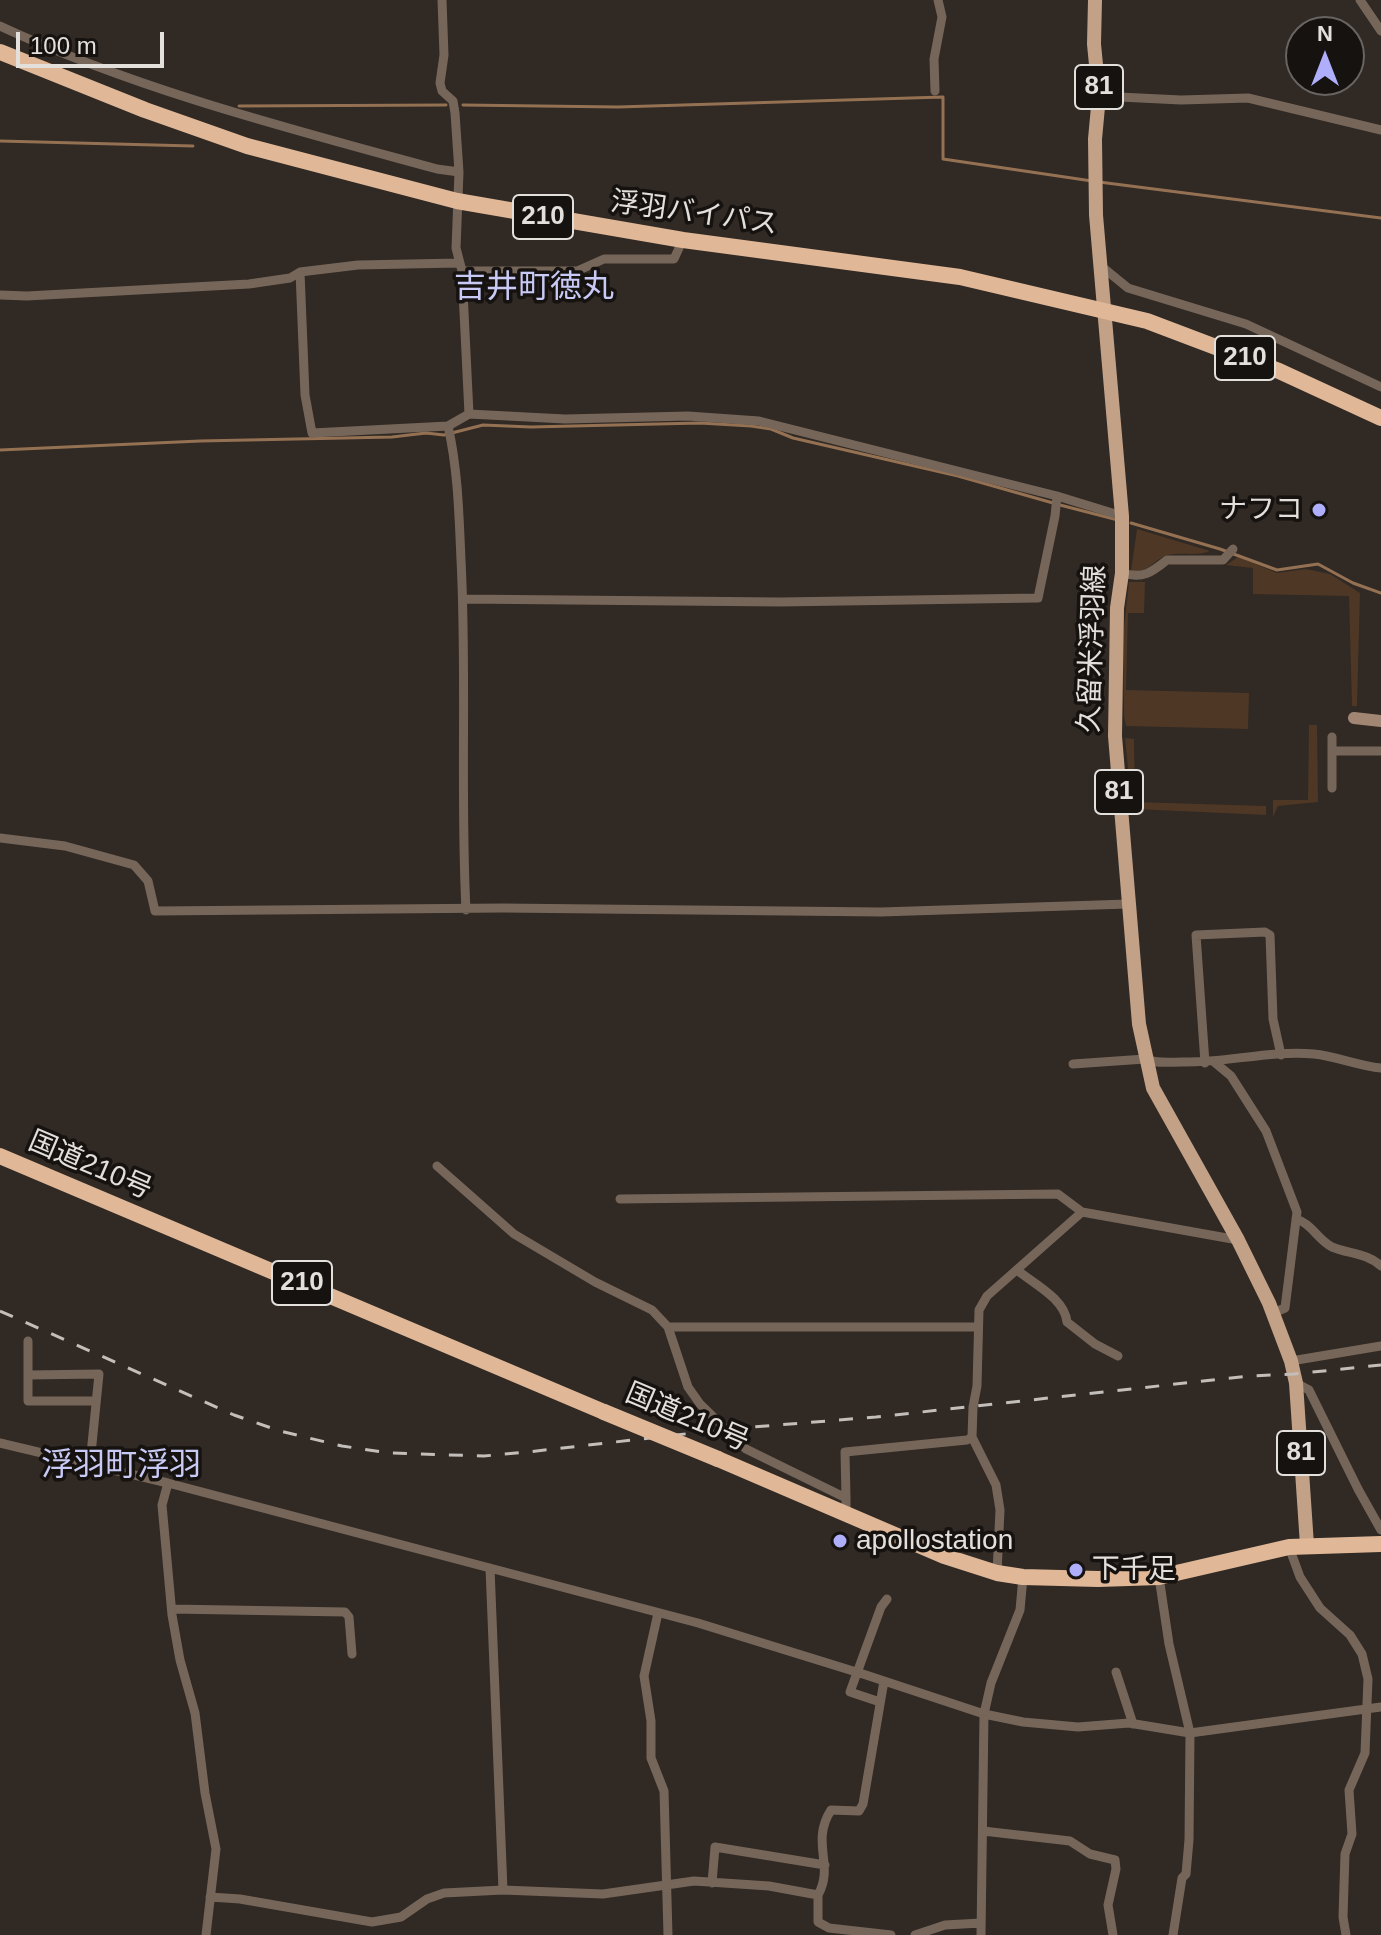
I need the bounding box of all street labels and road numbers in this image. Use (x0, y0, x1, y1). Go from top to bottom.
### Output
road number: 81 (1075, 65, 1123, 109)
street label: 浮羽バイパス (608, 186, 780, 242)
road number: 210 (513, 195, 573, 239)
road number: 210 (1215, 336, 1275, 380)
street label: 久留米浮羽線 (1073, 564, 1113, 734)
road number: 81 (1095, 770, 1143, 814)
street label: 国道210号 (23, 1125, 157, 1207)
road number: 210 (272, 1261, 332, 1305)
street label: 国道210号 (620, 1377, 754, 1459)
road number: 81 (1277, 1431, 1325, 1475)

